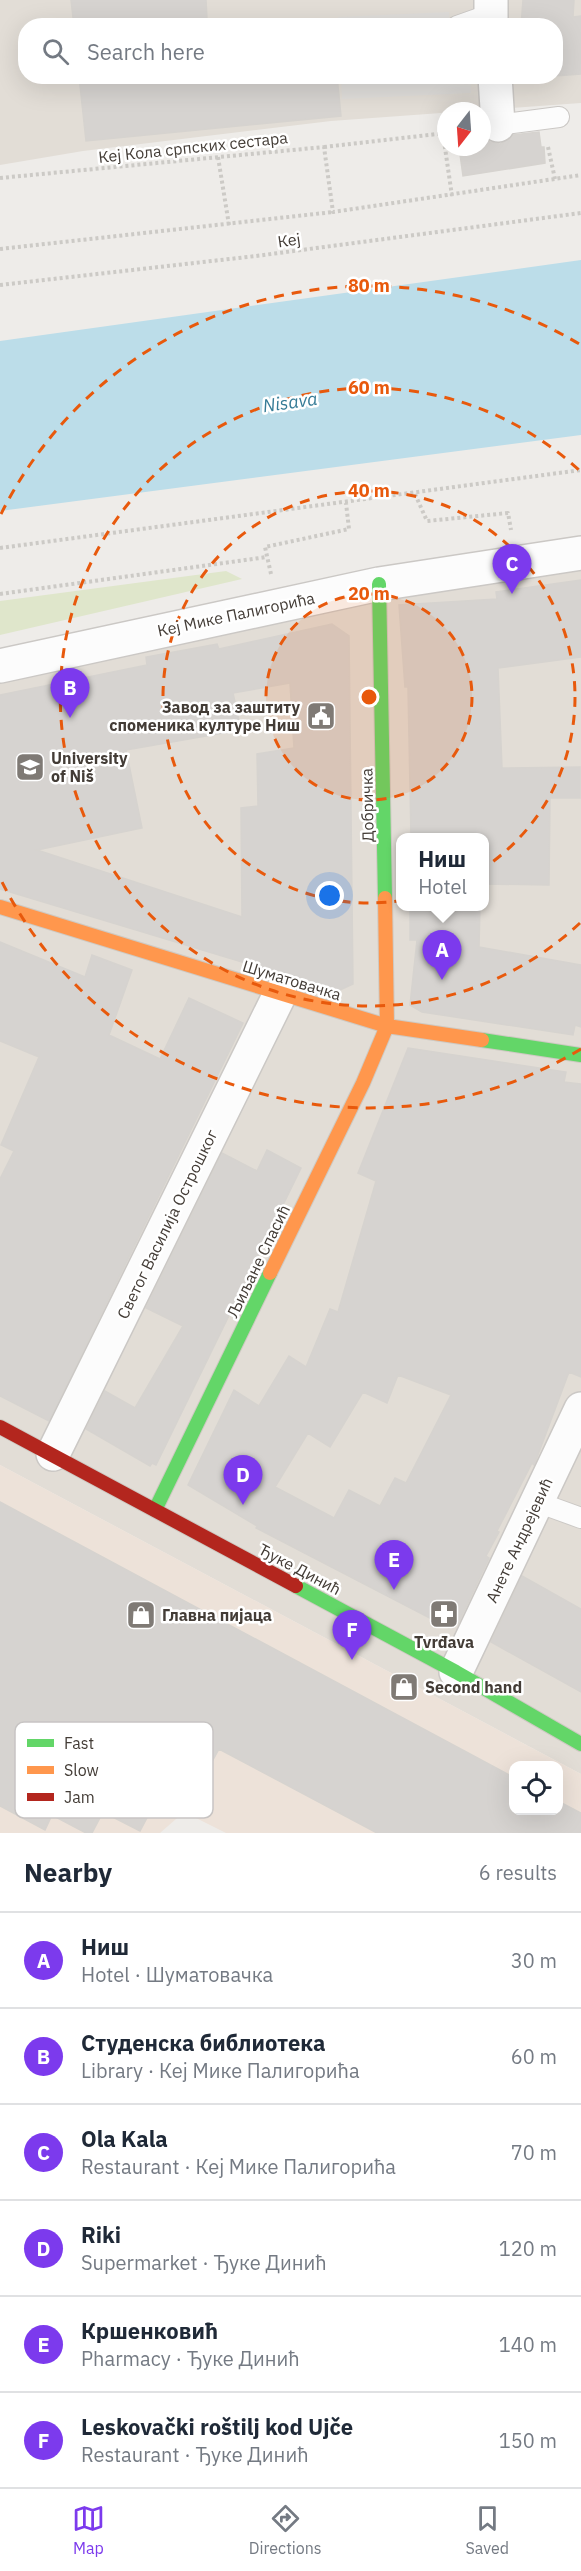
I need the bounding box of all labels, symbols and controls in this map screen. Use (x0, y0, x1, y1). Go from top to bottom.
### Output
search box (18, 18, 563, 84)
icon: search (39, 35, 72, 68)
text: Search here (87, 37, 205, 66)
north arrow (437, 102, 491, 156)
street label: Кеј Кола српских сестара (97, 127, 289, 167)
street label: Кеј (276, 228, 302, 252)
text: 80 m (348, 274, 390, 297)
text: 60 m (348, 376, 390, 399)
water label: Nisava (261, 387, 319, 417)
text: 40 m (348, 479, 390, 502)
pin: C (492, 544, 532, 594)
text: 20 m (348, 582, 390, 605)
street label: Кеј Мике Палигорића (155, 587, 317, 640)
pin: B (50, 668, 90, 718)
centre of rings (359, 687, 379, 707)
place label: Завод за заштиту споменика културе Ниш (109, 697, 300, 735)
public building icon: Завод за заштиту споменика културе Ниш (305, 700, 337, 732)
place label: University of Niš (51, 748, 128, 786)
school or university icon: University of Niš (14, 751, 46, 783)
street label: Добричка (356, 767, 378, 842)
popup (396, 833, 489, 911)
text: Ниш (418, 844, 466, 873)
text: Hotel (418, 873, 467, 900)
your location (315, 881, 344, 910)
pin: A (422, 930, 462, 980)
street label: Шуматовачка (240, 956, 344, 1005)
street label: Светог Василија Острошког (112, 1126, 222, 1322)
street label: Љиљане Спасић (222, 1201, 294, 1321)
pin: D (224, 1456, 262, 1505)
street label: Анете Андрејевић (481, 1474, 557, 1606)
street label: Ђуке Динић (255, 1539, 345, 1599)
pin: E (374, 1540, 414, 1590)
pharmacy icon: Tvrđava (428, 1598, 460, 1630)
shop icon: Главна пијаца (125, 1599, 157, 1631)
place label: Главна пијаца (162, 1605, 272, 1625)
pin: F (332, 1610, 372, 1660)
place label: Tvrđava (414, 1632, 474, 1652)
shop icon: Second hand (388, 1671, 420, 1703)
place label: Second hand (425, 1677, 522, 1697)
legend (15, 1722, 213, 1818)
text: Fast (64, 1733, 94, 1753)
text: Slow (64, 1760, 99, 1780)
map controls (509, 1761, 563, 1815)
button: locate (509, 1761, 563, 1815)
text: Jam (64, 1787, 95, 1807)
text: Nearby (24, 1855, 112, 1889)
text: 6 results (479, 1859, 557, 1886)
text: Ниш (81, 1932, 129, 1961)
text: A (37, 1947, 50, 1974)
text: 30 m (511, 1947, 557, 1974)
text: Hotel · Шуматовачка (81, 1961, 273, 1988)
text: Студенска библиотека (81, 2028, 326, 2057)
text: B (37, 2043, 50, 2070)
text: 60 m (511, 2043, 557, 2070)
text: Library · Кеј Мике Палигорића (81, 2057, 360, 2084)
text: Ola Kala (81, 2124, 168, 2153)
text: C (37, 2139, 50, 2166)
text: 70 m (511, 2139, 557, 2166)
text: Restaurant · Кеј Мике Палигорића (81, 2153, 396, 2180)
text: Riki (81, 2220, 121, 2249)
text: D (37, 2235, 50, 2262)
text: 120 m (499, 2235, 557, 2262)
text: Supermarket · Ђуке Динић (81, 2249, 327, 2276)
text: Кршенковић (81, 2316, 218, 2345)
text: E (37, 2331, 50, 2358)
text: 140 m (499, 2331, 557, 2358)
text: Pharmacy · Ђуке Динић (81, 2345, 300, 2372)
text: Leskovački roštilj kod Ujče (81, 2412, 353, 2441)
text: F (38, 2427, 49, 2454)
text: 150 m (499, 2427, 557, 2454)
text: Restaurant · Ђуке Динић (81, 2441, 309, 2468)
tab: Map (72, 2502, 105, 2558)
tab: Directions (249, 2502, 322, 2558)
tab: Saved (466, 2502, 509, 2558)

